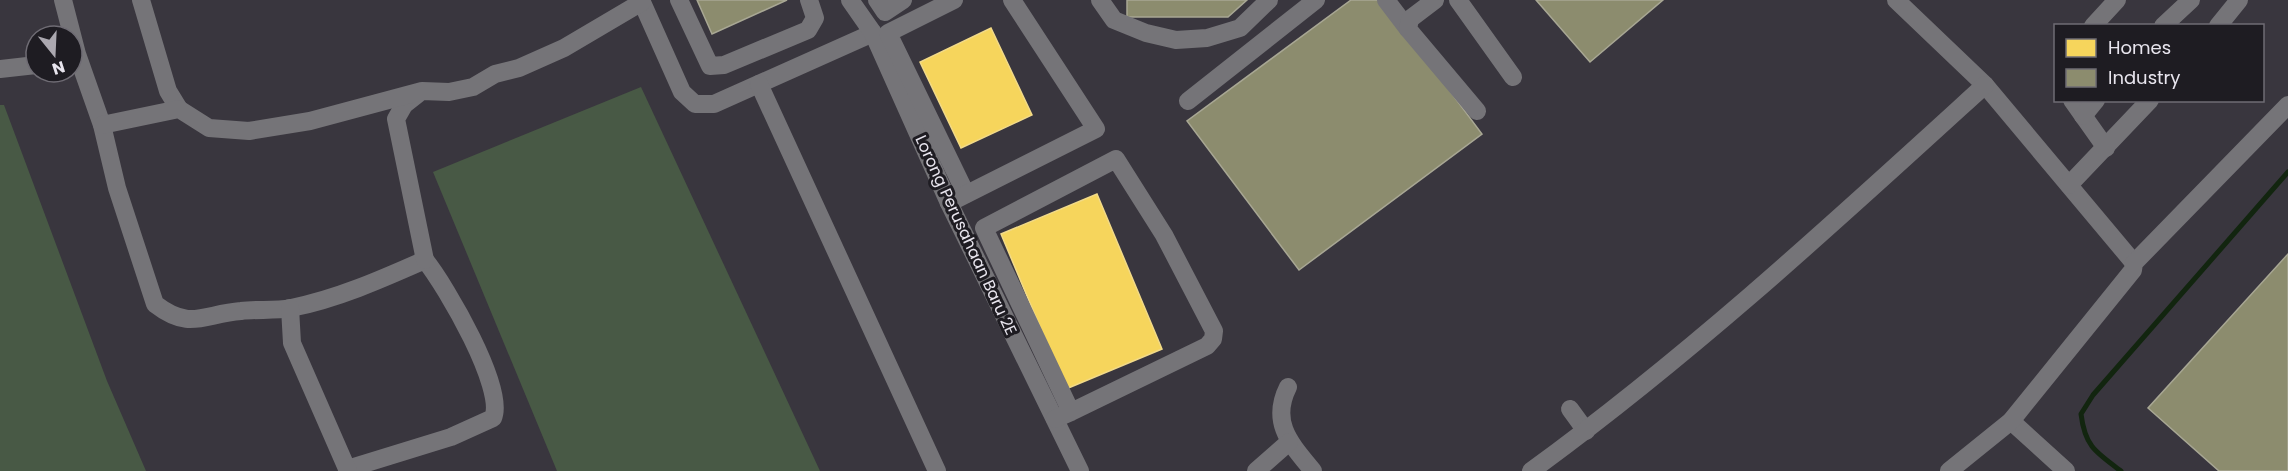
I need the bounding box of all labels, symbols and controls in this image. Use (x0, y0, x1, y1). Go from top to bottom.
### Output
north arrow (24, 24, 84, 84)
legend (2054, 24, 2264, 102)
text: Homes (2108, 35, 2171, 60)
text: N (49, 55, 68, 81)
text: Industry (2108, 65, 2180, 90)
street label: Lorong Perusahaan Baru 2E (909, 131, 1023, 339)

